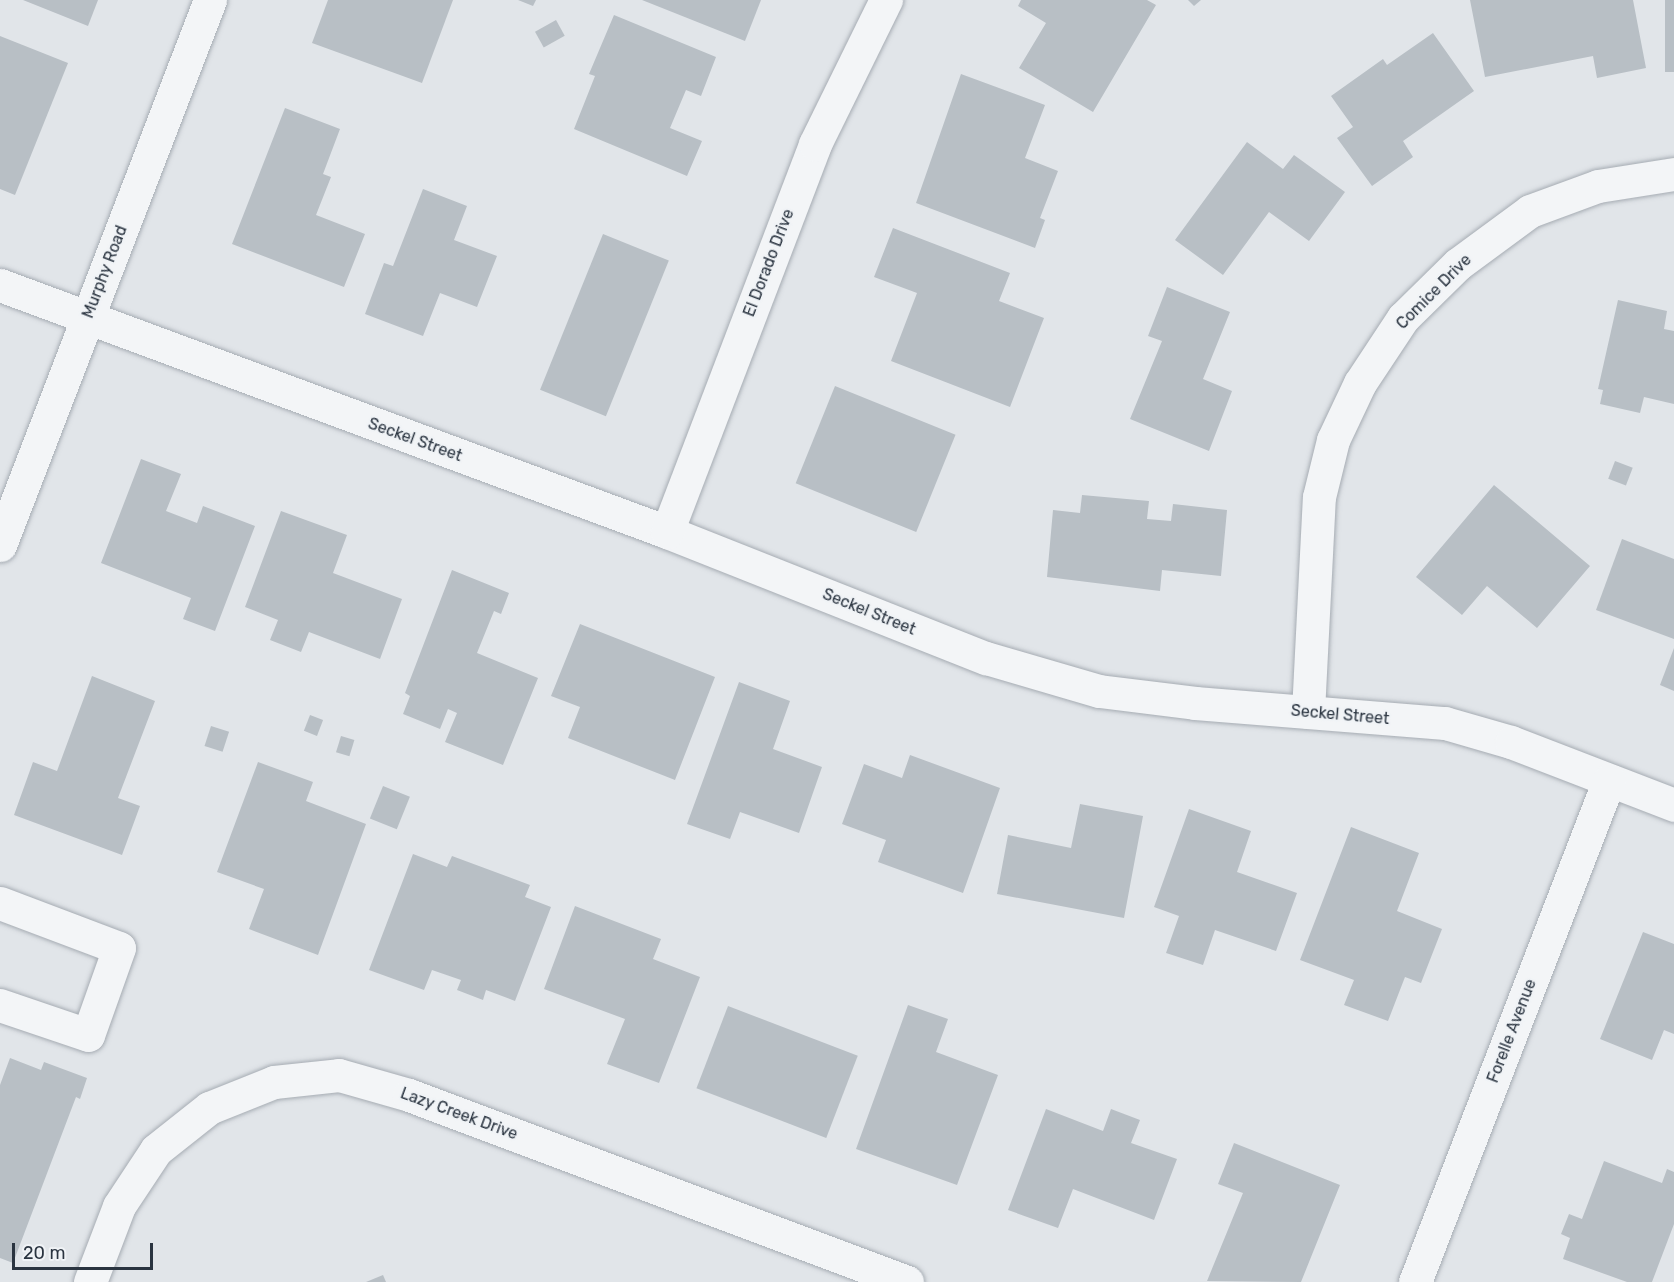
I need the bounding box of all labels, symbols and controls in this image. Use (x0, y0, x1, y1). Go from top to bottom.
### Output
street label: El Dorado Drive (740, 207, 798, 319)
street label: Murphy Road (78, 223, 132, 321)
street label: Comice Drive (1393, 251, 1475, 333)
street label: Seckel Street (365, 414, 465, 466)
street label: Seckel Street (820, 585, 918, 639)
street label: Seckel Street (1290, 701, 1390, 729)
street label: Forelle Avenue (1483, 976, 1541, 1086)
street label: Lazy Creek Drive (398, 1084, 520, 1144)
scale bar (15, 1231, 156, 1269)
text: 20 m (23, 1242, 65, 1264)

